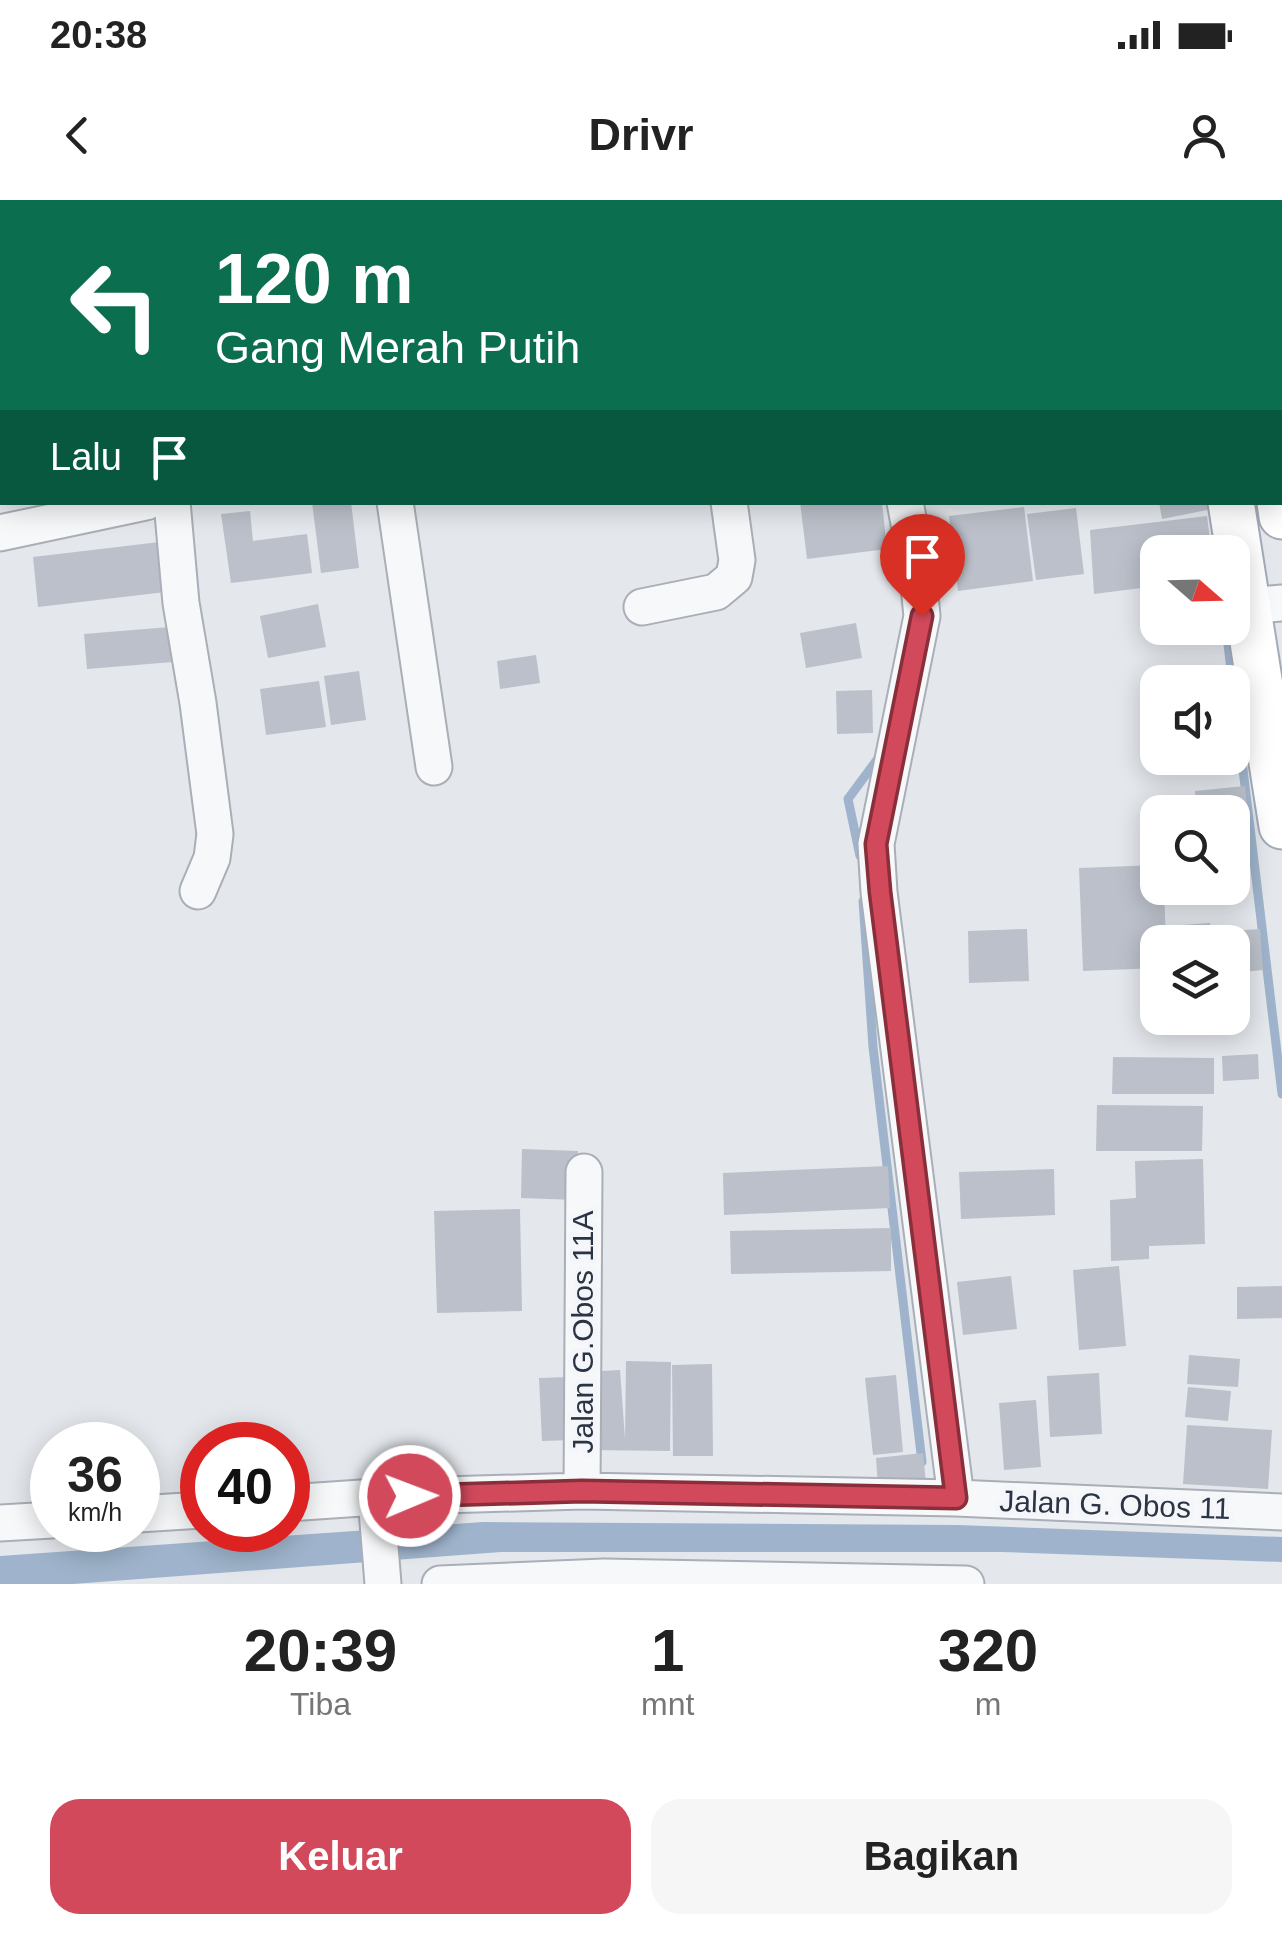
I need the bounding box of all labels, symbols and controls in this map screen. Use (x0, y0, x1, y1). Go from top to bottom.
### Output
text: 20:38 (50, 14, 147, 56)
icon: back (50, 108, 105, 163)
icon: person (1177, 108, 1232, 163)
text: Drivr (588, 109, 694, 160)
icon: left (50, 240, 180, 370)
text: 120 m (215, 240, 413, 318)
text: Gang Merah Putih (215, 322, 580, 373)
icon: arrive (142, 430, 197, 485)
text: Lalu (50, 436, 122, 478)
pin (880, 514, 965, 617)
icon: arrive (895, 529, 950, 584)
north arrow (1140, 535, 1250, 645)
map controls (1140, 535, 1250, 1035)
button: sound (1140, 665, 1250, 775)
button: search (1140, 795, 1250, 905)
button: layers (1140, 925, 1250, 1035)
street label: Jalan G.Obos 11A (566, 1211, 599, 1453)
speed limit sign: 40 (180, 1422, 310, 1552)
position arrow (358, 1444, 462, 1548)
text: 36 (67, 1447, 123, 1503)
street label: Jalan G. Obos 11 (999, 1484, 1231, 1525)
text: km/h (68, 1498, 122, 1526)
text: 20:39 (244, 1617, 397, 1684)
text: 1 (651, 1617, 684, 1684)
text: 320 (938, 1617, 1038, 1684)
text: Tiba (290, 1686, 351, 1722)
text: mnt (641, 1686, 694, 1722)
text: m (975, 1686, 1001, 1722)
button: Keluar (50, 1799, 631, 1914)
button: Bagikan (651, 1799, 1232, 1914)

